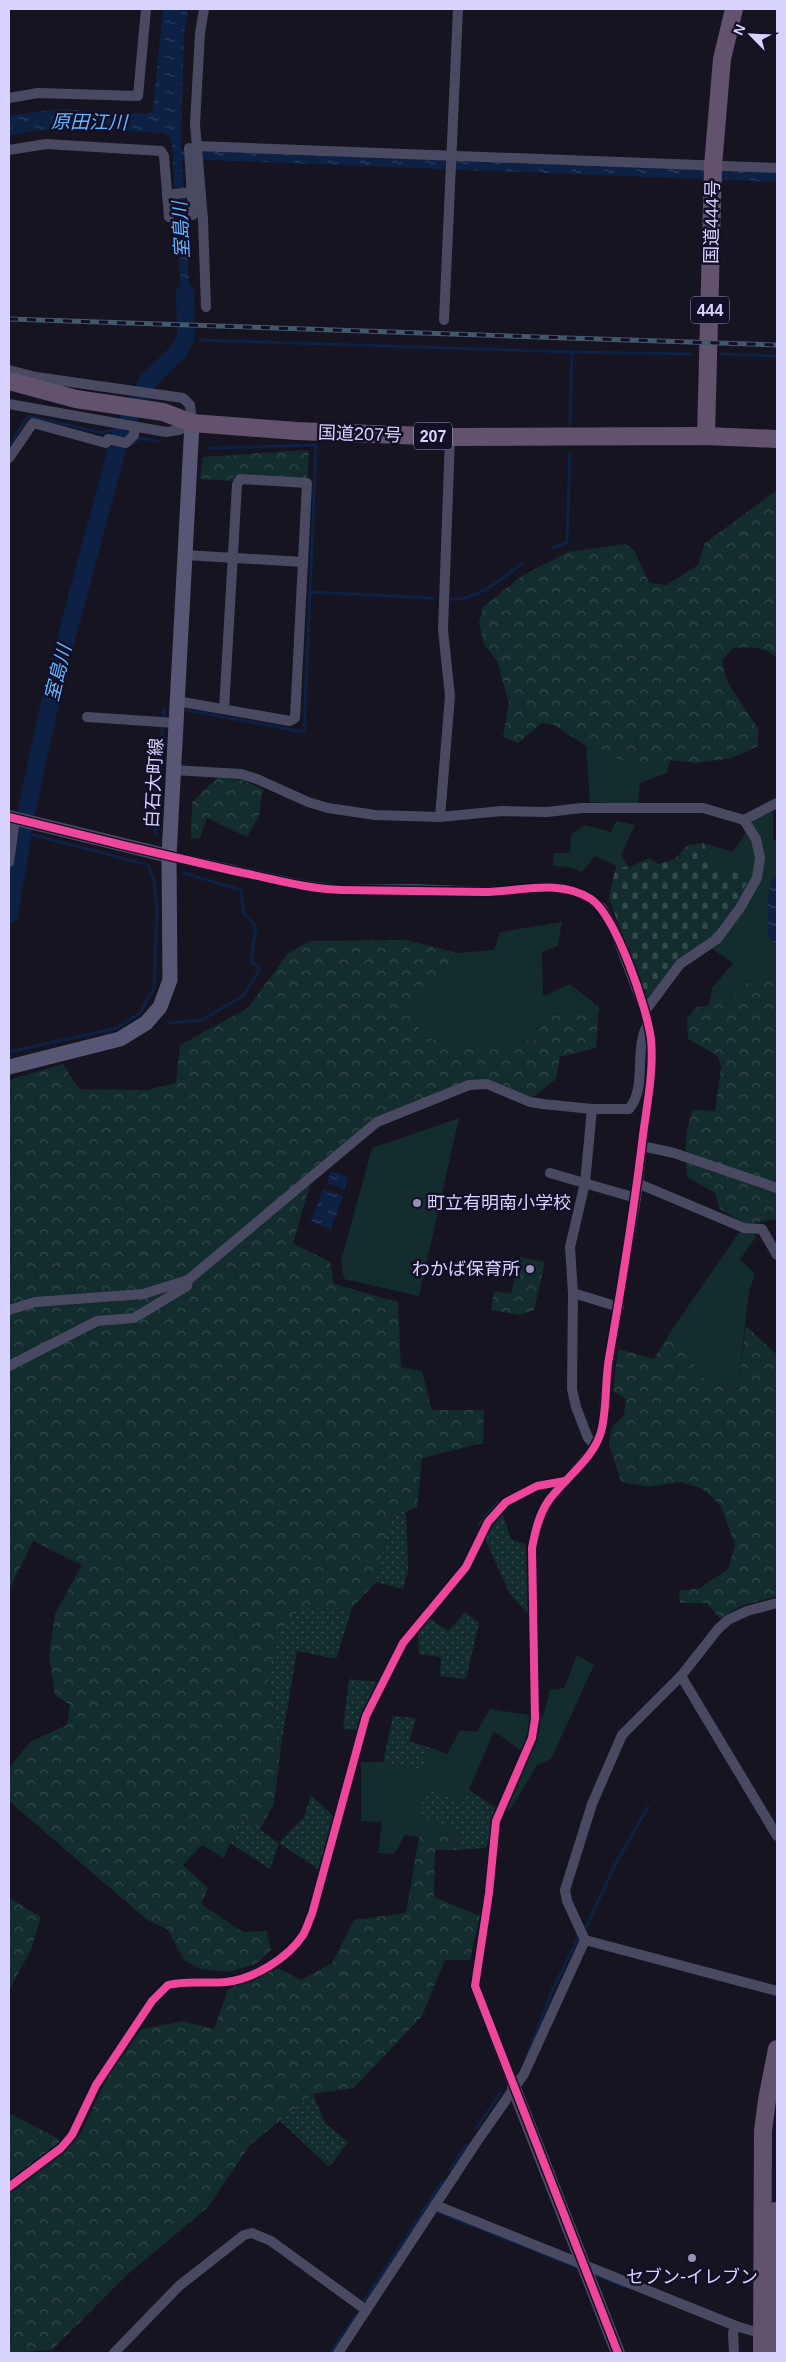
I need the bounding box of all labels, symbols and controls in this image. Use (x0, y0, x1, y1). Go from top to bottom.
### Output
north arrow (726, 10, 776, 60)
text: N (730, 22, 748, 38)
water label: 原田江川 (51, 111, 129, 133)
street label: 国道444号 (701, 180, 723, 264)
water label: 室島川 (169, 199, 193, 259)
road number: 444 (691, 296, 729, 324)
road number: 207 (414, 422, 452, 450)
street label: 国道207号 (318, 423, 402, 445)
water label: 室島川 (41, 641, 76, 703)
street label: 白石大町線 (142, 738, 166, 828)
place label: 町立有明南小学校 (427, 1193, 571, 1213)
marker: 町立有明南小学校 (411, 1197, 423, 1209)
place label: わかば保育所 (412, 1259, 520, 1279)
marker: わかば保育所 (524, 1263, 536, 1275)
marker: セブン-イレブン (686, 2252, 698, 2264)
place label: セブン-イレブン (626, 2267, 758, 2287)

